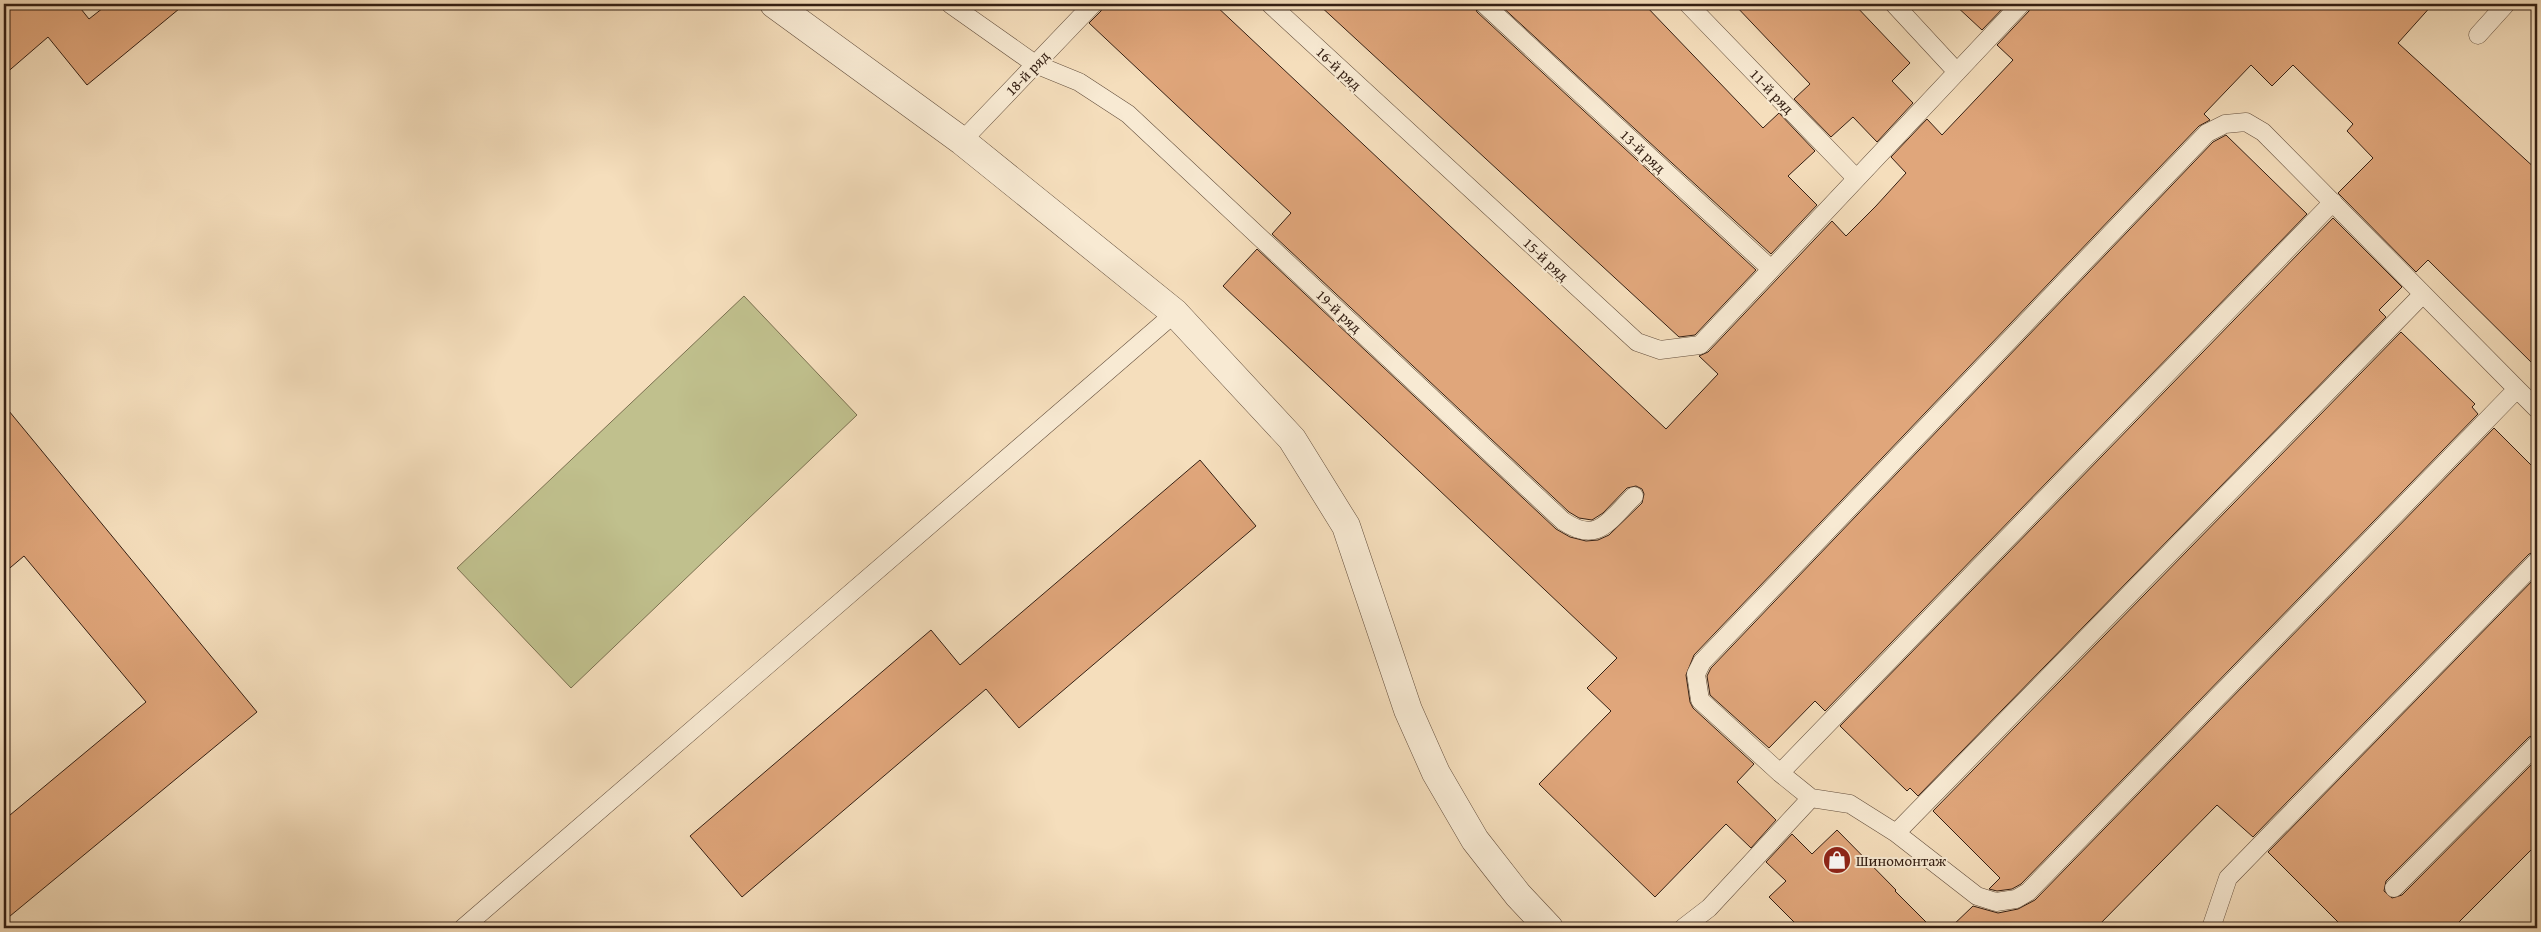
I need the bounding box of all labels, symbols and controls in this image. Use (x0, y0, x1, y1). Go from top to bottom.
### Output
street label: 16-й ряд (1311, 41, 1367, 95)
street label: 18-й ряд (1000, 46, 1054, 100)
street label: 11-й ряд (1745, 64, 1799, 118)
street label: 13-й ряд (1615, 124, 1671, 178)
street label: 15-й ряд (1518, 232, 1574, 286)
street label: 19-й ряд (1311, 284, 1367, 338)
shop icon: Шиномонтаж (1822, 845, 1852, 875)
place label: Шиномонтаж (1856, 850, 1946, 871)

